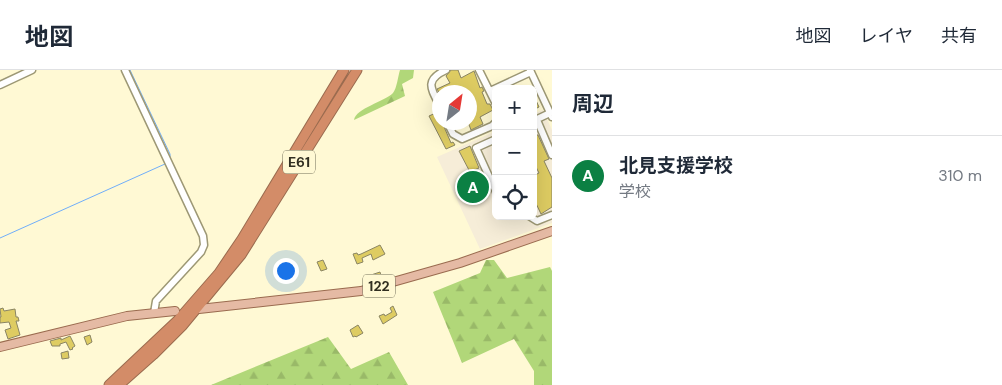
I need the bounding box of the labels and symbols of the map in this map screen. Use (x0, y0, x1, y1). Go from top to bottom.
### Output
north arrow (432, 85, 477, 130)
road number: E61 (283, 150, 315, 174)
pin: A (457, 168, 489, 206)
your location (273, 258, 299, 284)
road number: 122 (363, 275, 395, 298)

